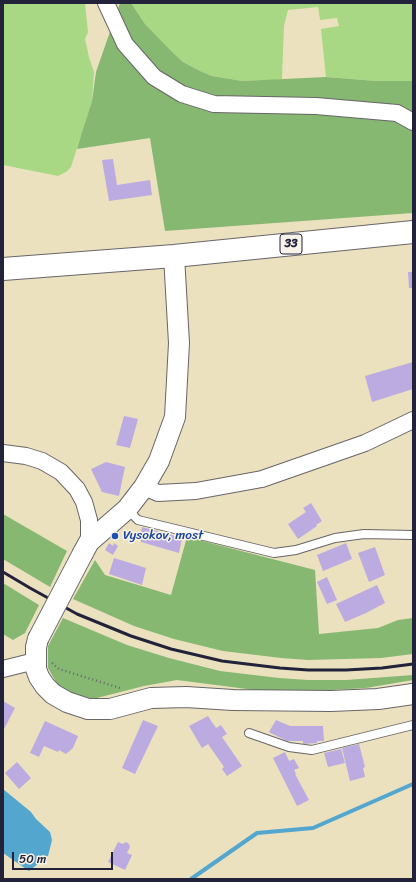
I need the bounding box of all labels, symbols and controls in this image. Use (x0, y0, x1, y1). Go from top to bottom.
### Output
road number: 33 (280, 234, 302, 254)
place label: Vysokov, most (123, 528, 203, 544)
marker: Vysokov, most (110, 531, 120, 541)
scale bar (14, 844, 115, 870)
text: 50 m (19, 848, 46, 870)

